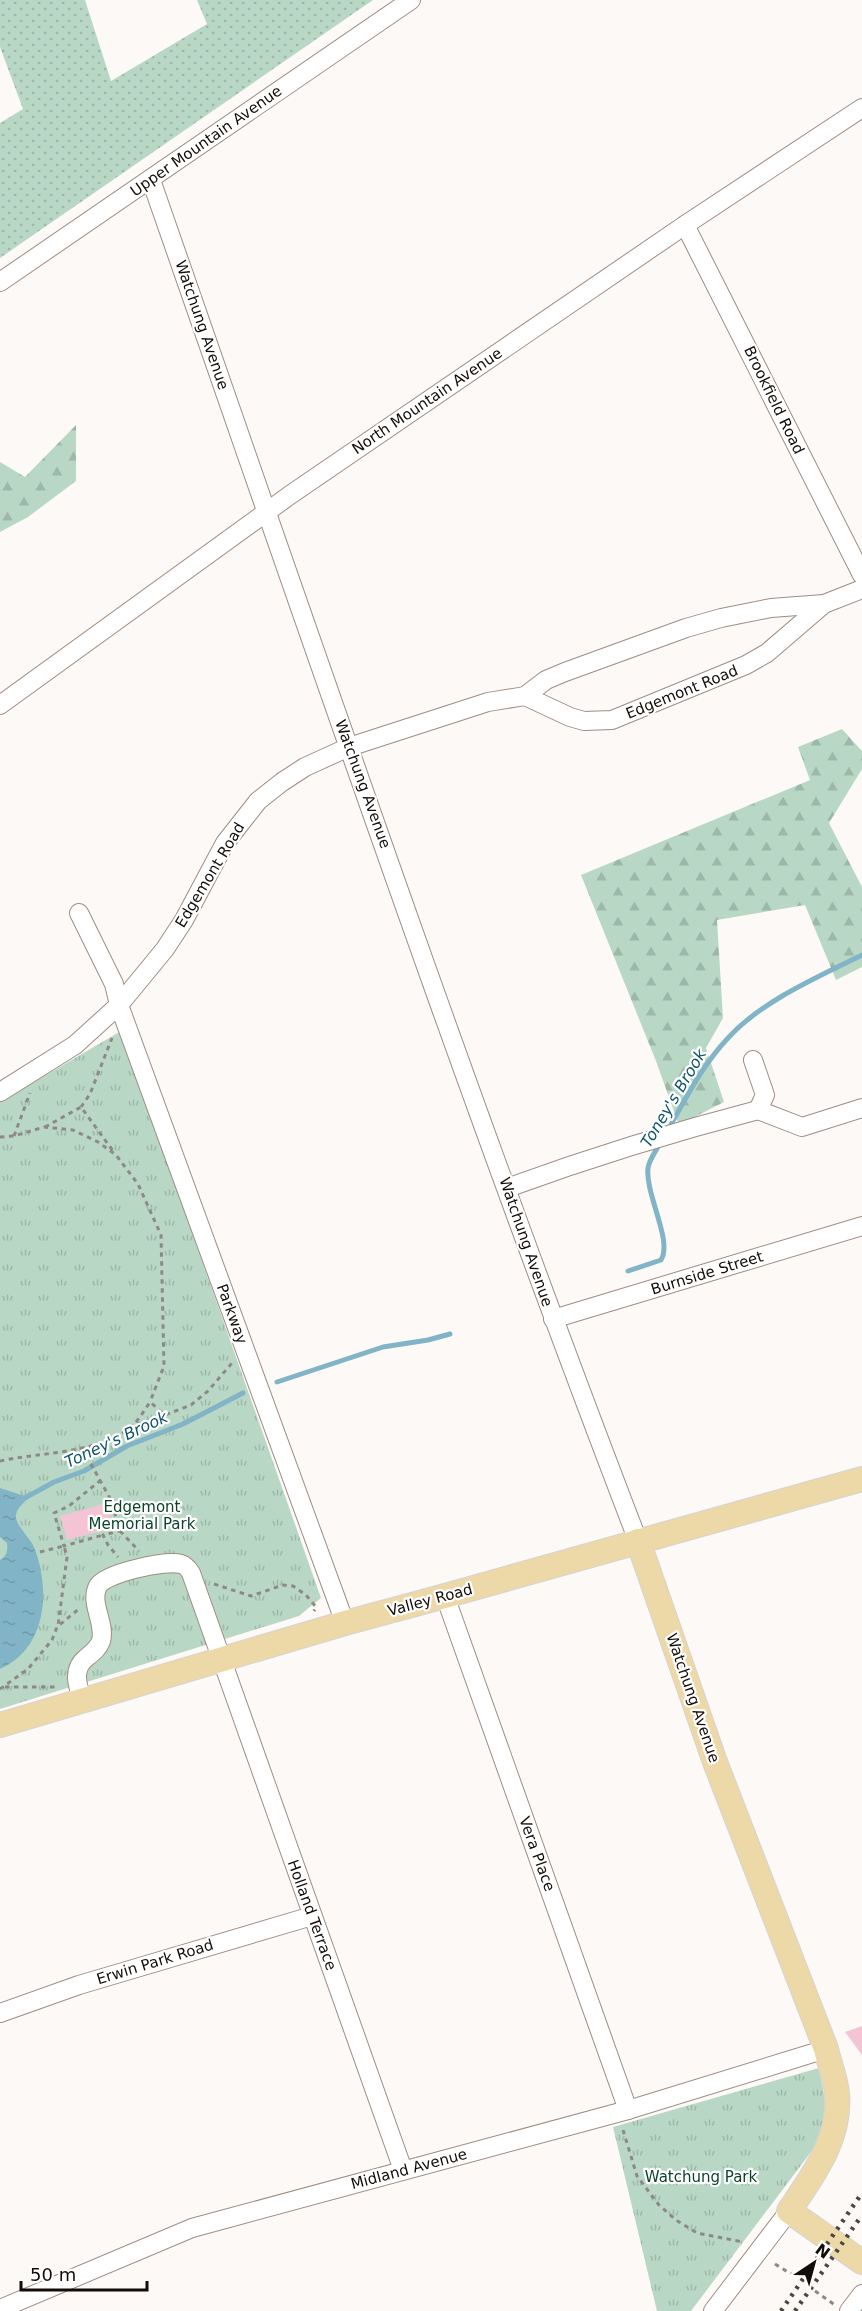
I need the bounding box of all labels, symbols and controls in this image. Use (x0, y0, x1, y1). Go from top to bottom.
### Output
street label: Upper Mountain Avenue (127, 82, 285, 200)
street label: Watchung Avenue (171, 258, 233, 392)
street label: Brookfield Road (740, 343, 808, 457)
street label: North Mountain Avenue (349, 344, 505, 458)
street label: Edgemont Road (623, 661, 741, 723)
street label: Watchung Avenue (331, 717, 395, 851)
street label: Edgemont Road (172, 819, 248, 931)
water label: Toney's Brook (637, 1045, 711, 1151)
street label: Watchung Avenue (495, 1175, 557, 1309)
street label: Burnside Street (649, 1247, 765, 1299)
street label: Parkway (213, 1281, 251, 1347)
water label: Toney's Brook (62, 1407, 171, 1472)
park label: Edgemont Memorial Park (89, 1498, 196, 1533)
street label: Valley Road (386, 1580, 474, 1620)
street label: Watchung Avenue (662, 1631, 724, 1765)
street label: Vera Place (515, 1814, 559, 1894)
street label: Holland Terrace (284, 1857, 340, 1973)
street label: Erwin Park Road (94, 1936, 216, 1988)
street label: Midland Avenue (349, 2145, 469, 2193)
park label: Watchung Park (645, 2168, 758, 2186)
north arrow (784, 2233, 844, 2293)
text: N (812, 2240, 834, 2263)
scale bar (21, 2254, 147, 2292)
text: 50 m (30, 2264, 76, 2285)

